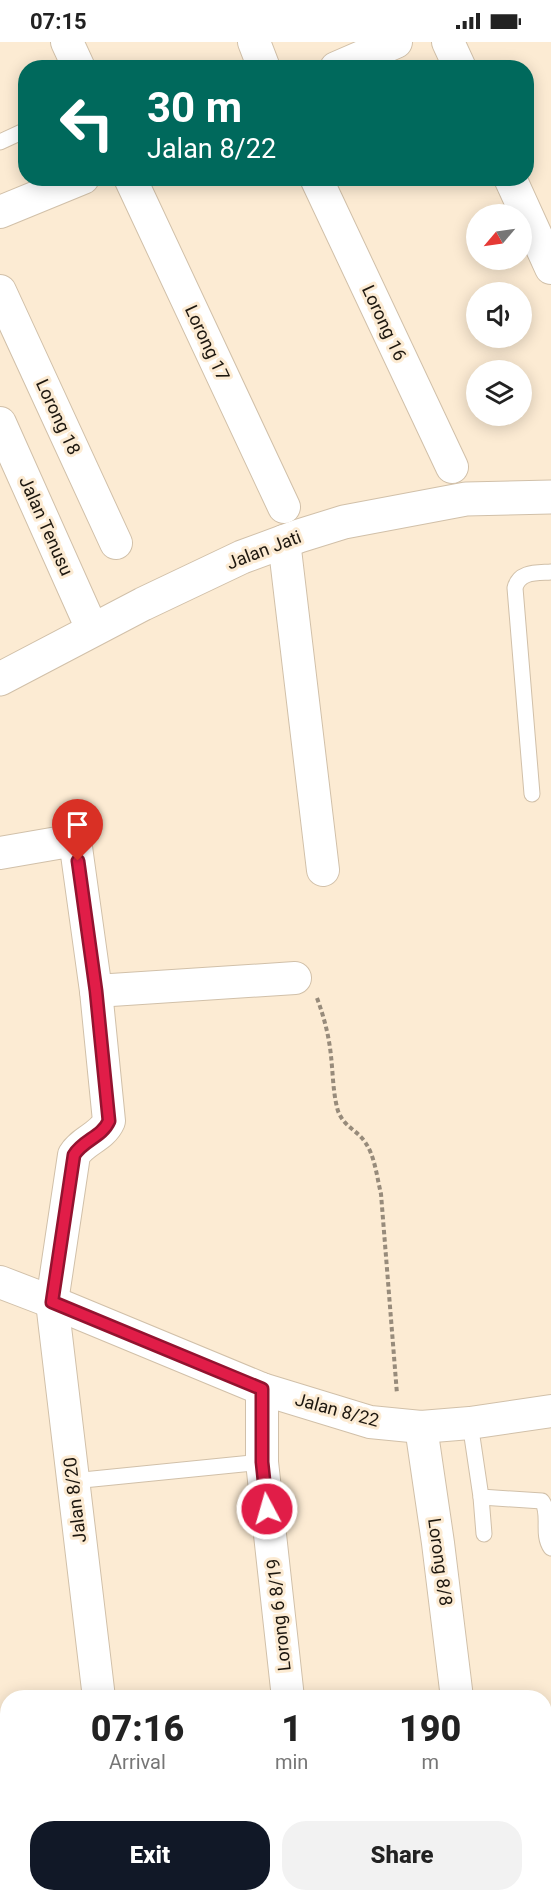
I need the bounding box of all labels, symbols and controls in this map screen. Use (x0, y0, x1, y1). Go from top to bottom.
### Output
text: 07:15 (30, 9, 87, 34)
text: 30 m (147, 83, 242, 132)
icon: left (48, 84, 126, 162)
text: Jalan 8/22 (147, 133, 276, 165)
north arrow (466, 204, 532, 270)
map controls (466, 204, 532, 426)
street label: Lorong 16 (358, 282, 411, 364)
button: sound (466, 282, 532, 348)
street label: Lorong 17 (181, 302, 234, 384)
button: layers (466, 360, 532, 426)
street label: Lorong 18 (32, 376, 85, 458)
street label: Jalan Tenusu (15, 473, 78, 579)
street label: Jalan Jati (224, 526, 304, 573)
pin (52, 799, 103, 861)
icon: arrive (61, 808, 94, 841)
street label: Jalan 8/22 (293, 1388, 381, 1431)
street label: Jalan 8/20 (59, 1456, 90, 1544)
position arrow (235, 1477, 299, 1541)
street label: Lorong 8/8 (424, 1517, 457, 1607)
street label: Lorong 6 8/19 (262, 1558, 295, 1672)
text: 07:16 (91, 1708, 184, 1750)
text: 1 (281, 1708, 302, 1750)
text: 190 (399, 1708, 461, 1750)
text: Arrival (109, 1750, 166, 1774)
text: min (275, 1750, 308, 1774)
text: m (421, 1750, 439, 1774)
button: Exit (30, 1821, 270, 1890)
button: Share (282, 1821, 522, 1890)

